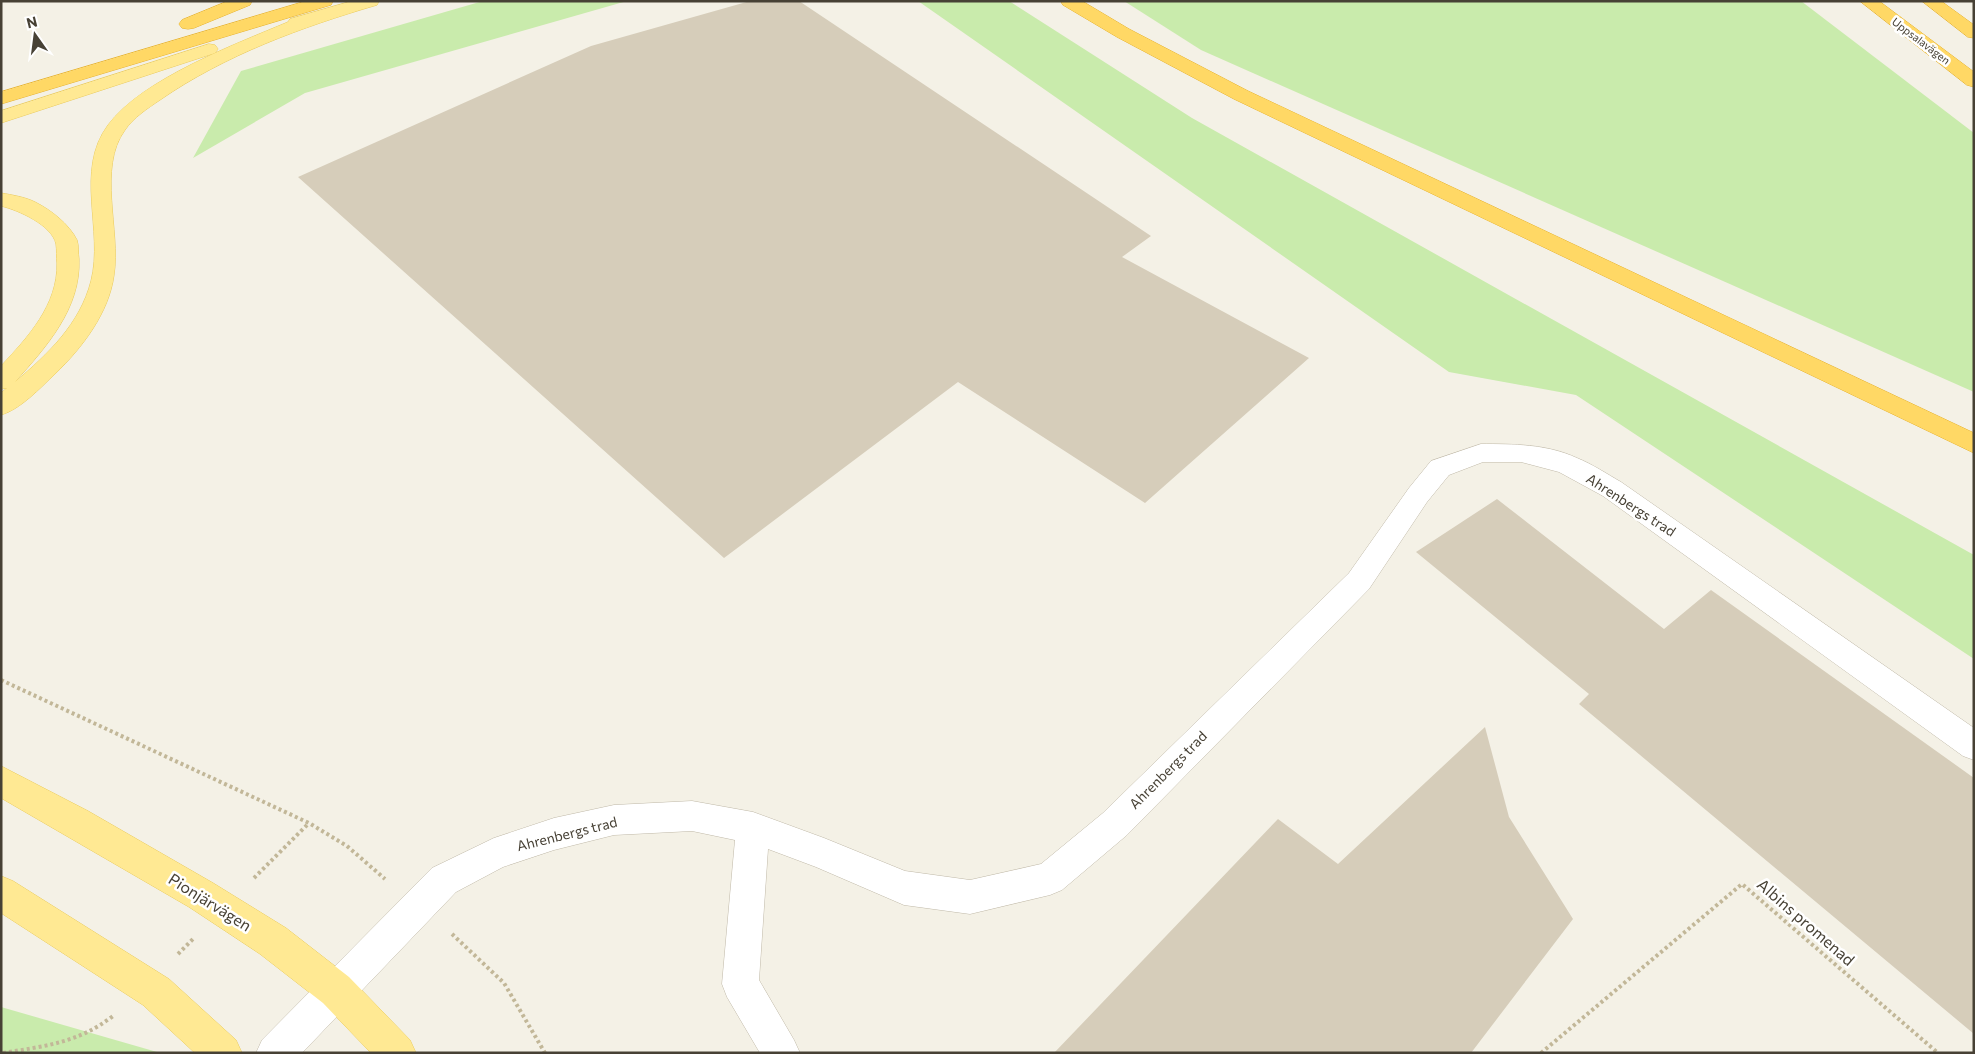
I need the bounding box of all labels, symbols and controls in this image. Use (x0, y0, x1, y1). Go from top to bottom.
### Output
north arrow (10, 10, 60, 60)
text: N (25, 12, 39, 31)
street label: Uppsalavägen (1890, 15, 1953, 67)
street label: Ahrenbergs trad (1583, 469, 1679, 540)
street label: Ahrenbergs trad (1125, 727, 1210, 812)
street label: Ahrenbergs trad (515, 813, 619, 854)
street label: Pionjärvägen (165, 869, 255, 935)
street label: Albins promenad (1754, 874, 1859, 969)

